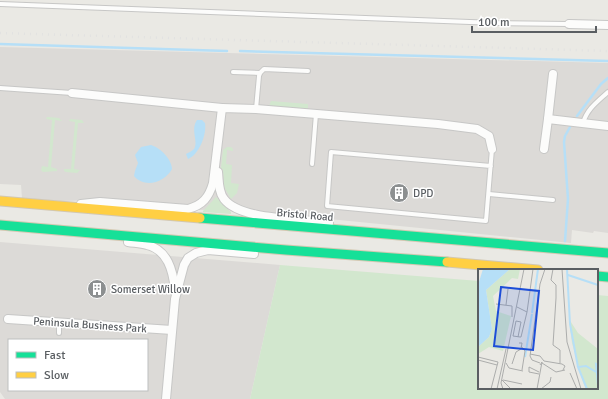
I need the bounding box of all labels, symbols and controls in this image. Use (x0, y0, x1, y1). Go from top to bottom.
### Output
scale bar (472, 8, 596, 34)
text: 100 m (478, 15, 510, 30)
building icon: DPD (388, 182, 410, 204)
place label: DPD (413, 187, 434, 200)
street label: Bristol Road (276, 206, 334, 224)
inset map (478, 269, 598, 389)
building icon: Somerset Willow (86, 278, 108, 300)
place label: Somerset Willow (111, 283, 190, 296)
street label: Peninsula Business Park (33, 315, 148, 335)
legend (8, 339, 148, 391)
text: Fast (44, 348, 65, 363)
text: Slow (44, 368, 69, 383)

